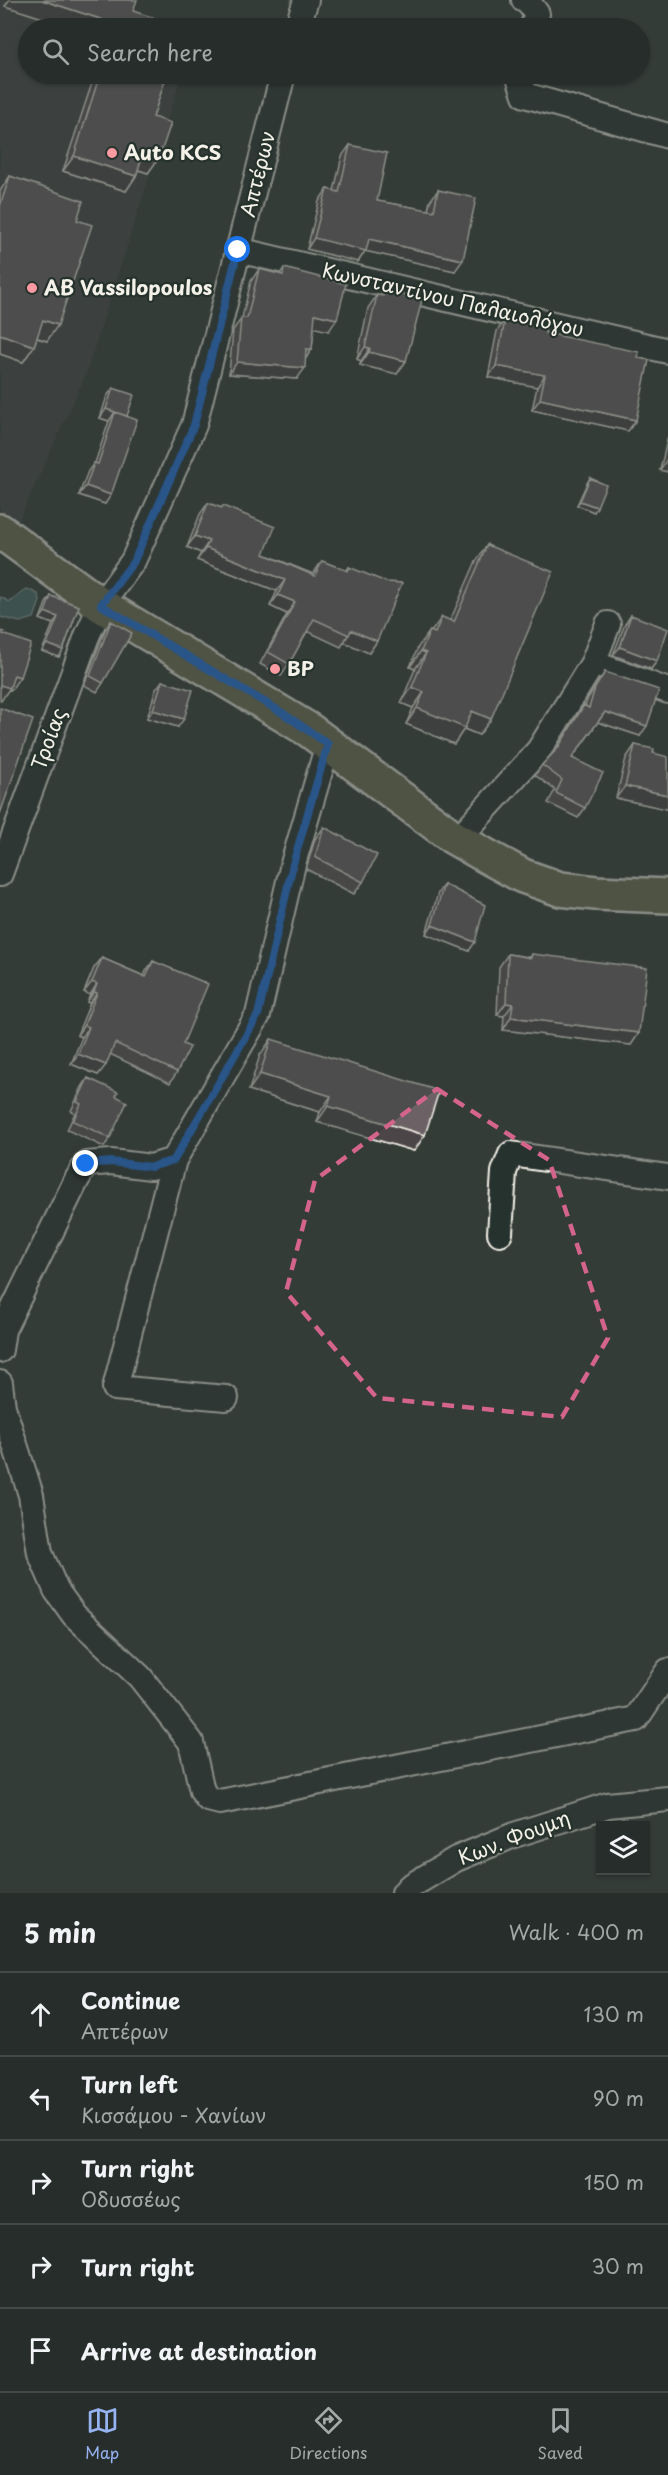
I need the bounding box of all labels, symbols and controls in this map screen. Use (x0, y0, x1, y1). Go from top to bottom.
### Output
search box (18, 18, 650, 84)
icon: search (39, 35, 72, 68)
text: Search here (87, 35, 213, 68)
street label: Απτέρων (232, 127, 282, 220)
place label: Auto KCS (124, 137, 221, 167)
marker: Auto KCS (105, 146, 119, 160)
route start (224, 236, 250, 262)
street label: Κωνσταντίνου Παλαιολόγου (319, 254, 587, 344)
place label: AB Vassilopoulos (44, 272, 213, 302)
marker: AB Vassilopoulos (25, 281, 39, 295)
place label: BP (287, 653, 314, 683)
marker: BP (268, 662, 282, 676)
street label: Τροίας (23, 703, 73, 774)
route end (72, 1150, 98, 1176)
street label: Κων. Φουμη (453, 1802, 574, 1872)
map controls (596, 1821, 650, 1875)
button: layers (596, 1821, 650, 1875)
text: 5 min (24, 1913, 96, 1952)
text: Walk · 400 m (509, 1917, 644, 1947)
text: Continue (81, 1983, 180, 2016)
icon: ahead (24, 1998, 57, 2031)
text: 130 m (584, 1999, 644, 2029)
text: Απτέρων (81, 2016, 169, 2046)
text: Turn left (81, 2067, 178, 2100)
icon: left (24, 2082, 57, 2115)
text: 90 m (593, 2083, 644, 2113)
text: Κισσάμου - Χανίων (81, 2100, 266, 2130)
text: Turn right (81, 2151, 194, 2184)
icon: right (24, 2166, 57, 2199)
text: 150 m (584, 2167, 644, 2197)
text: Οδυσσέως (81, 2184, 181, 2214)
icon: right (24, 2250, 57, 2283)
text: Turn right (81, 2250, 194, 2283)
text: 30 m (591, 2251, 644, 2281)
icon: arrive (24, 2334, 57, 2367)
text: Arrive at destination (81, 2334, 317, 2367)
tab: Map (85, 2404, 119, 2464)
tab: Directions (289, 2404, 367, 2464)
tab: Saved (537, 2404, 583, 2464)

